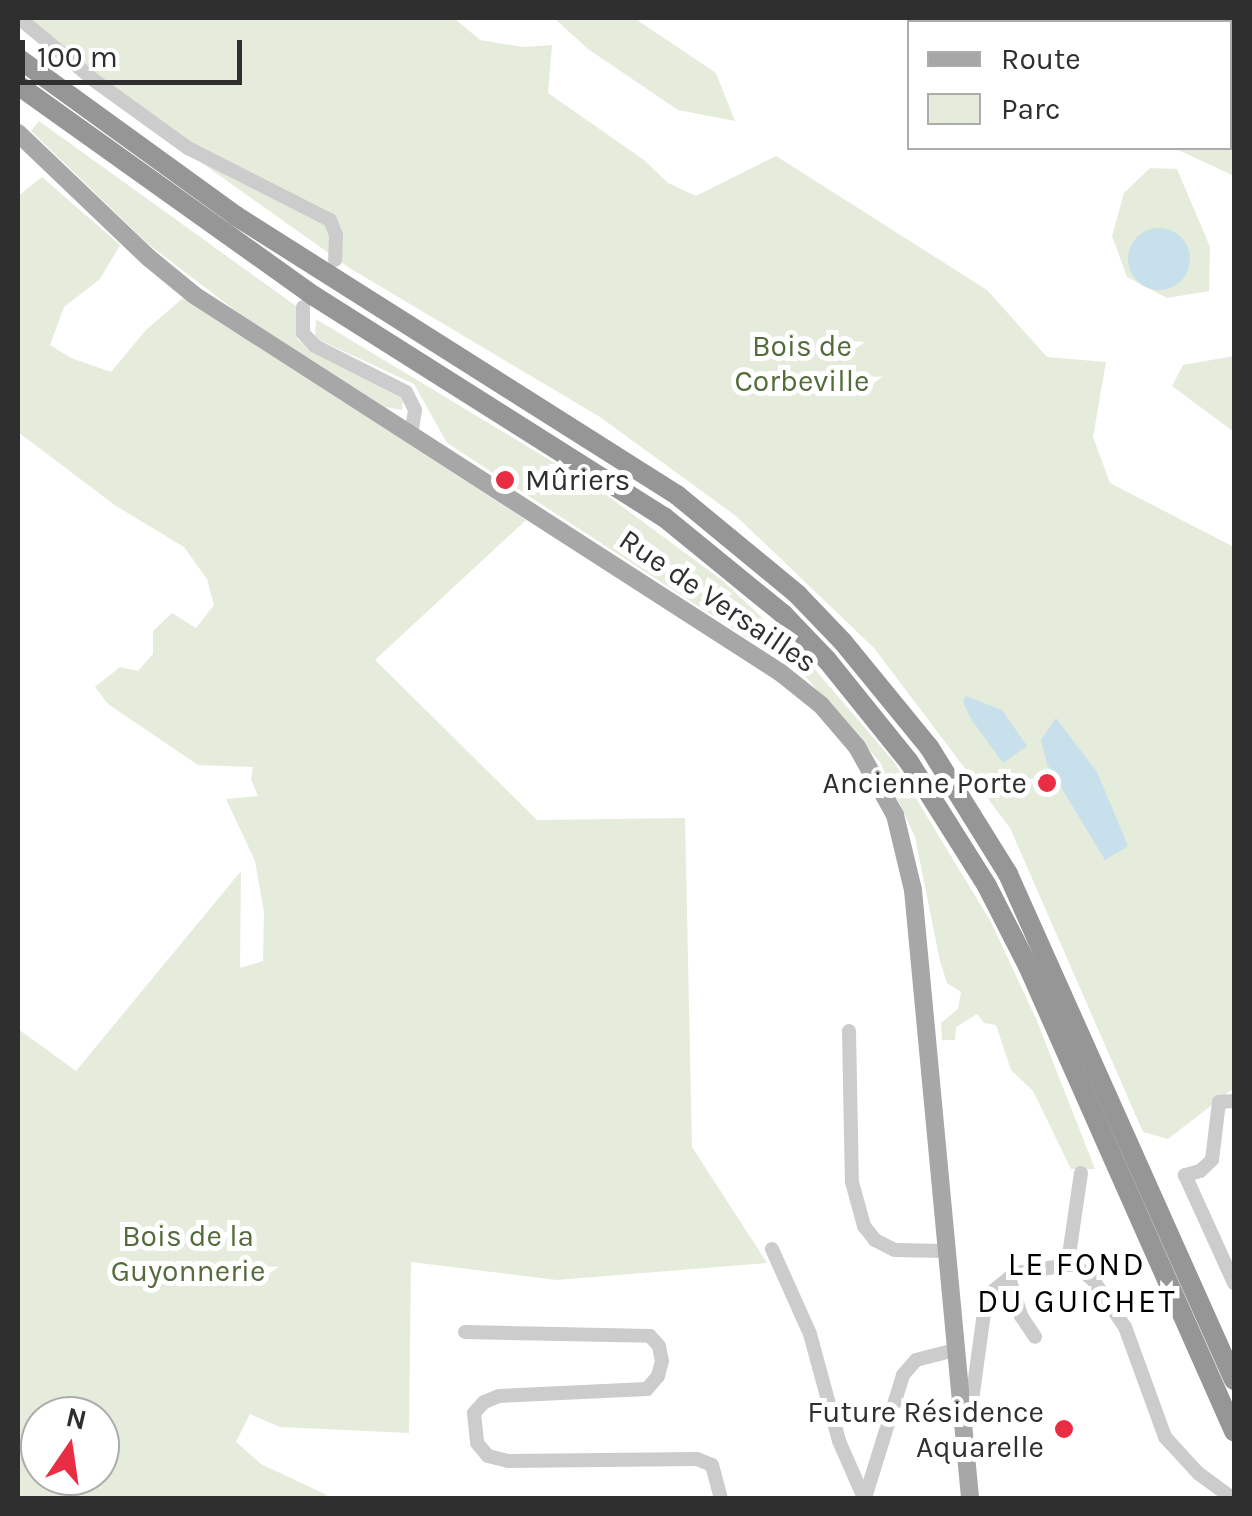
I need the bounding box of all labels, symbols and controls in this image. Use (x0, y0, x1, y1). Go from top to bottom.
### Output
scale bar (25, 20, 248, 82)
legend (907, 20, 1232, 150)
text: 100 m (37, 39, 118, 75)
text: Route (1001, 41, 1081, 77)
text: Parc (1001, 91, 1060, 127)
park label: Bois de Corbeville (734, 328, 870, 398)
place label: Mûriers (525, 462, 630, 498)
marker: Mûriers (494, 469, 516, 491)
street label: Rue de Versailles (612, 522, 824, 680)
place label: Ancienne Porte (823, 765, 1027, 801)
marker: Ancienne Porte (1036, 772, 1058, 794)
park label: Bois de la Guyonnerie (111, 1218, 265, 1288)
district label: LE FOND DU GUICHET (977, 1247, 1177, 1322)
place label: Future Résidence Aquarelle (807, 1394, 1044, 1464)
north arrow (20, 1396, 120, 1496)
text: N (63, 1400, 90, 1437)
marker: Future Résidence Aquarelle (1053, 1418, 1075, 1440)

